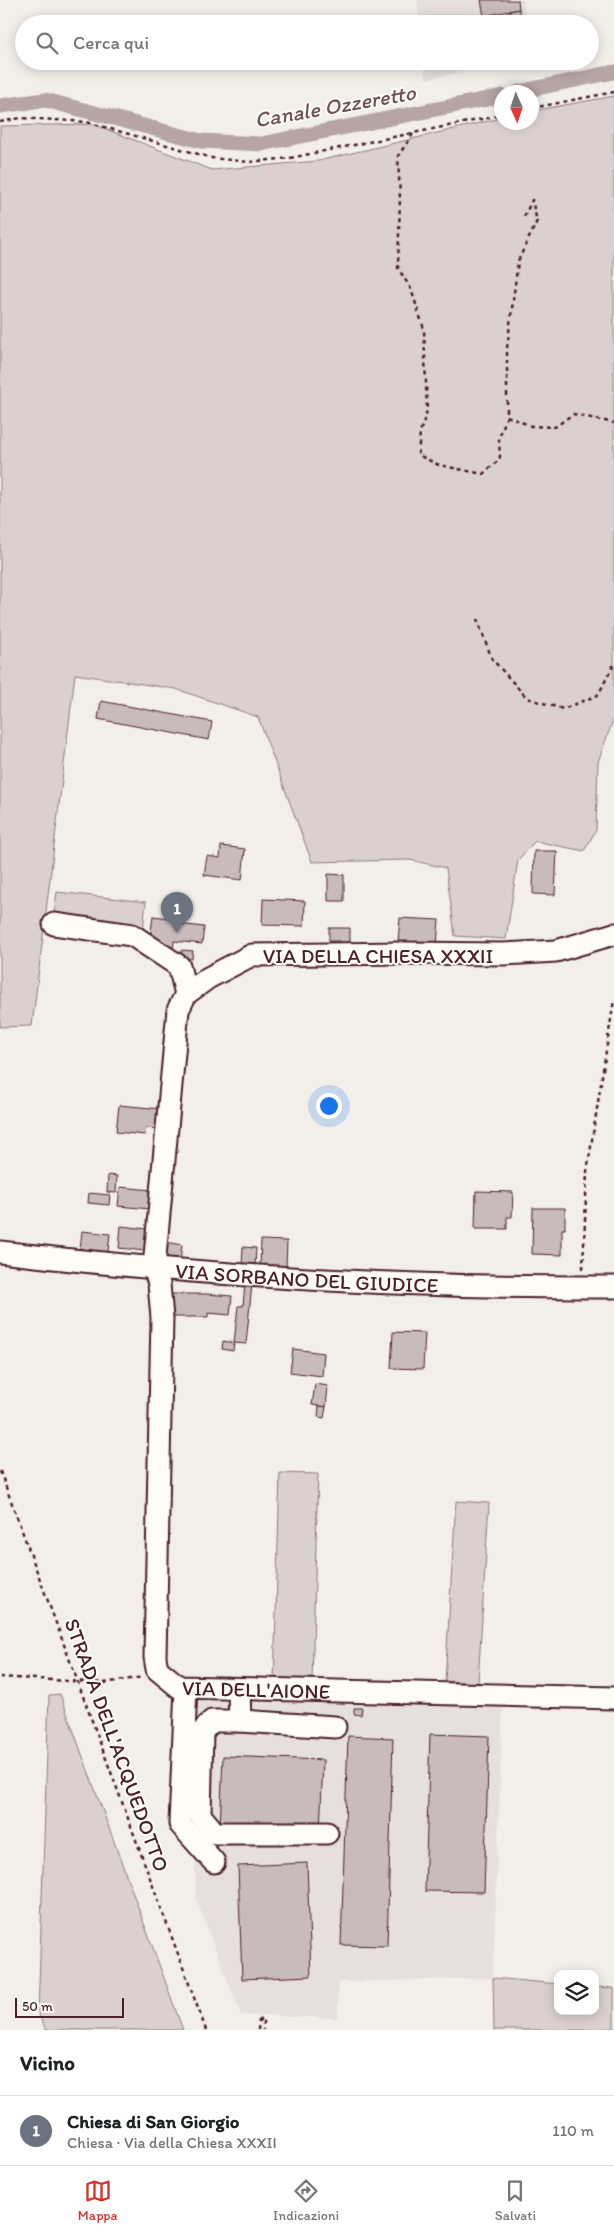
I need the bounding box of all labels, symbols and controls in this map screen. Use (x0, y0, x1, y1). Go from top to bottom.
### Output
search box (15, 15, 599, 70)
icon: search (33, 29, 61, 57)
text: Cerca qui (73, 31, 149, 54)
water label: Canale Ozzeretto (252, 78, 418, 133)
north arrow (494, 85, 539, 130)
pin: 1 (161, 892, 193, 933)
street label: VIA DELLA CHIESA XXXII (263, 943, 493, 968)
your location (316, 1093, 342, 1119)
street label: VIA SORBANO DEL GIUDICE (174, 1257, 439, 1297)
street label: STRADA DELL'ACQUEDOTTO (59, 1615, 175, 1875)
street label: VIA DELL'AIONE (182, 1675, 331, 1703)
map controls (554, 1970, 599, 2015)
button: layers (554, 1970, 599, 2015)
scale bar (15, 1995, 124, 2018)
text: 50 m (22, 1998, 53, 2015)
text: Vicino (20, 2050, 75, 2075)
text: Chiesa di San Giorgio (67, 2110, 240, 2133)
text: 1 (32, 2121, 40, 2140)
text: 110 m (552, 2121, 594, 2140)
text: Chiesa · Via della Chiesa XXXII (67, 2133, 277, 2152)
tab: Mappa (78, 2177, 117, 2224)
tab: Indicazioni (273, 2177, 339, 2224)
tab: Salvati (495, 2177, 536, 2224)

